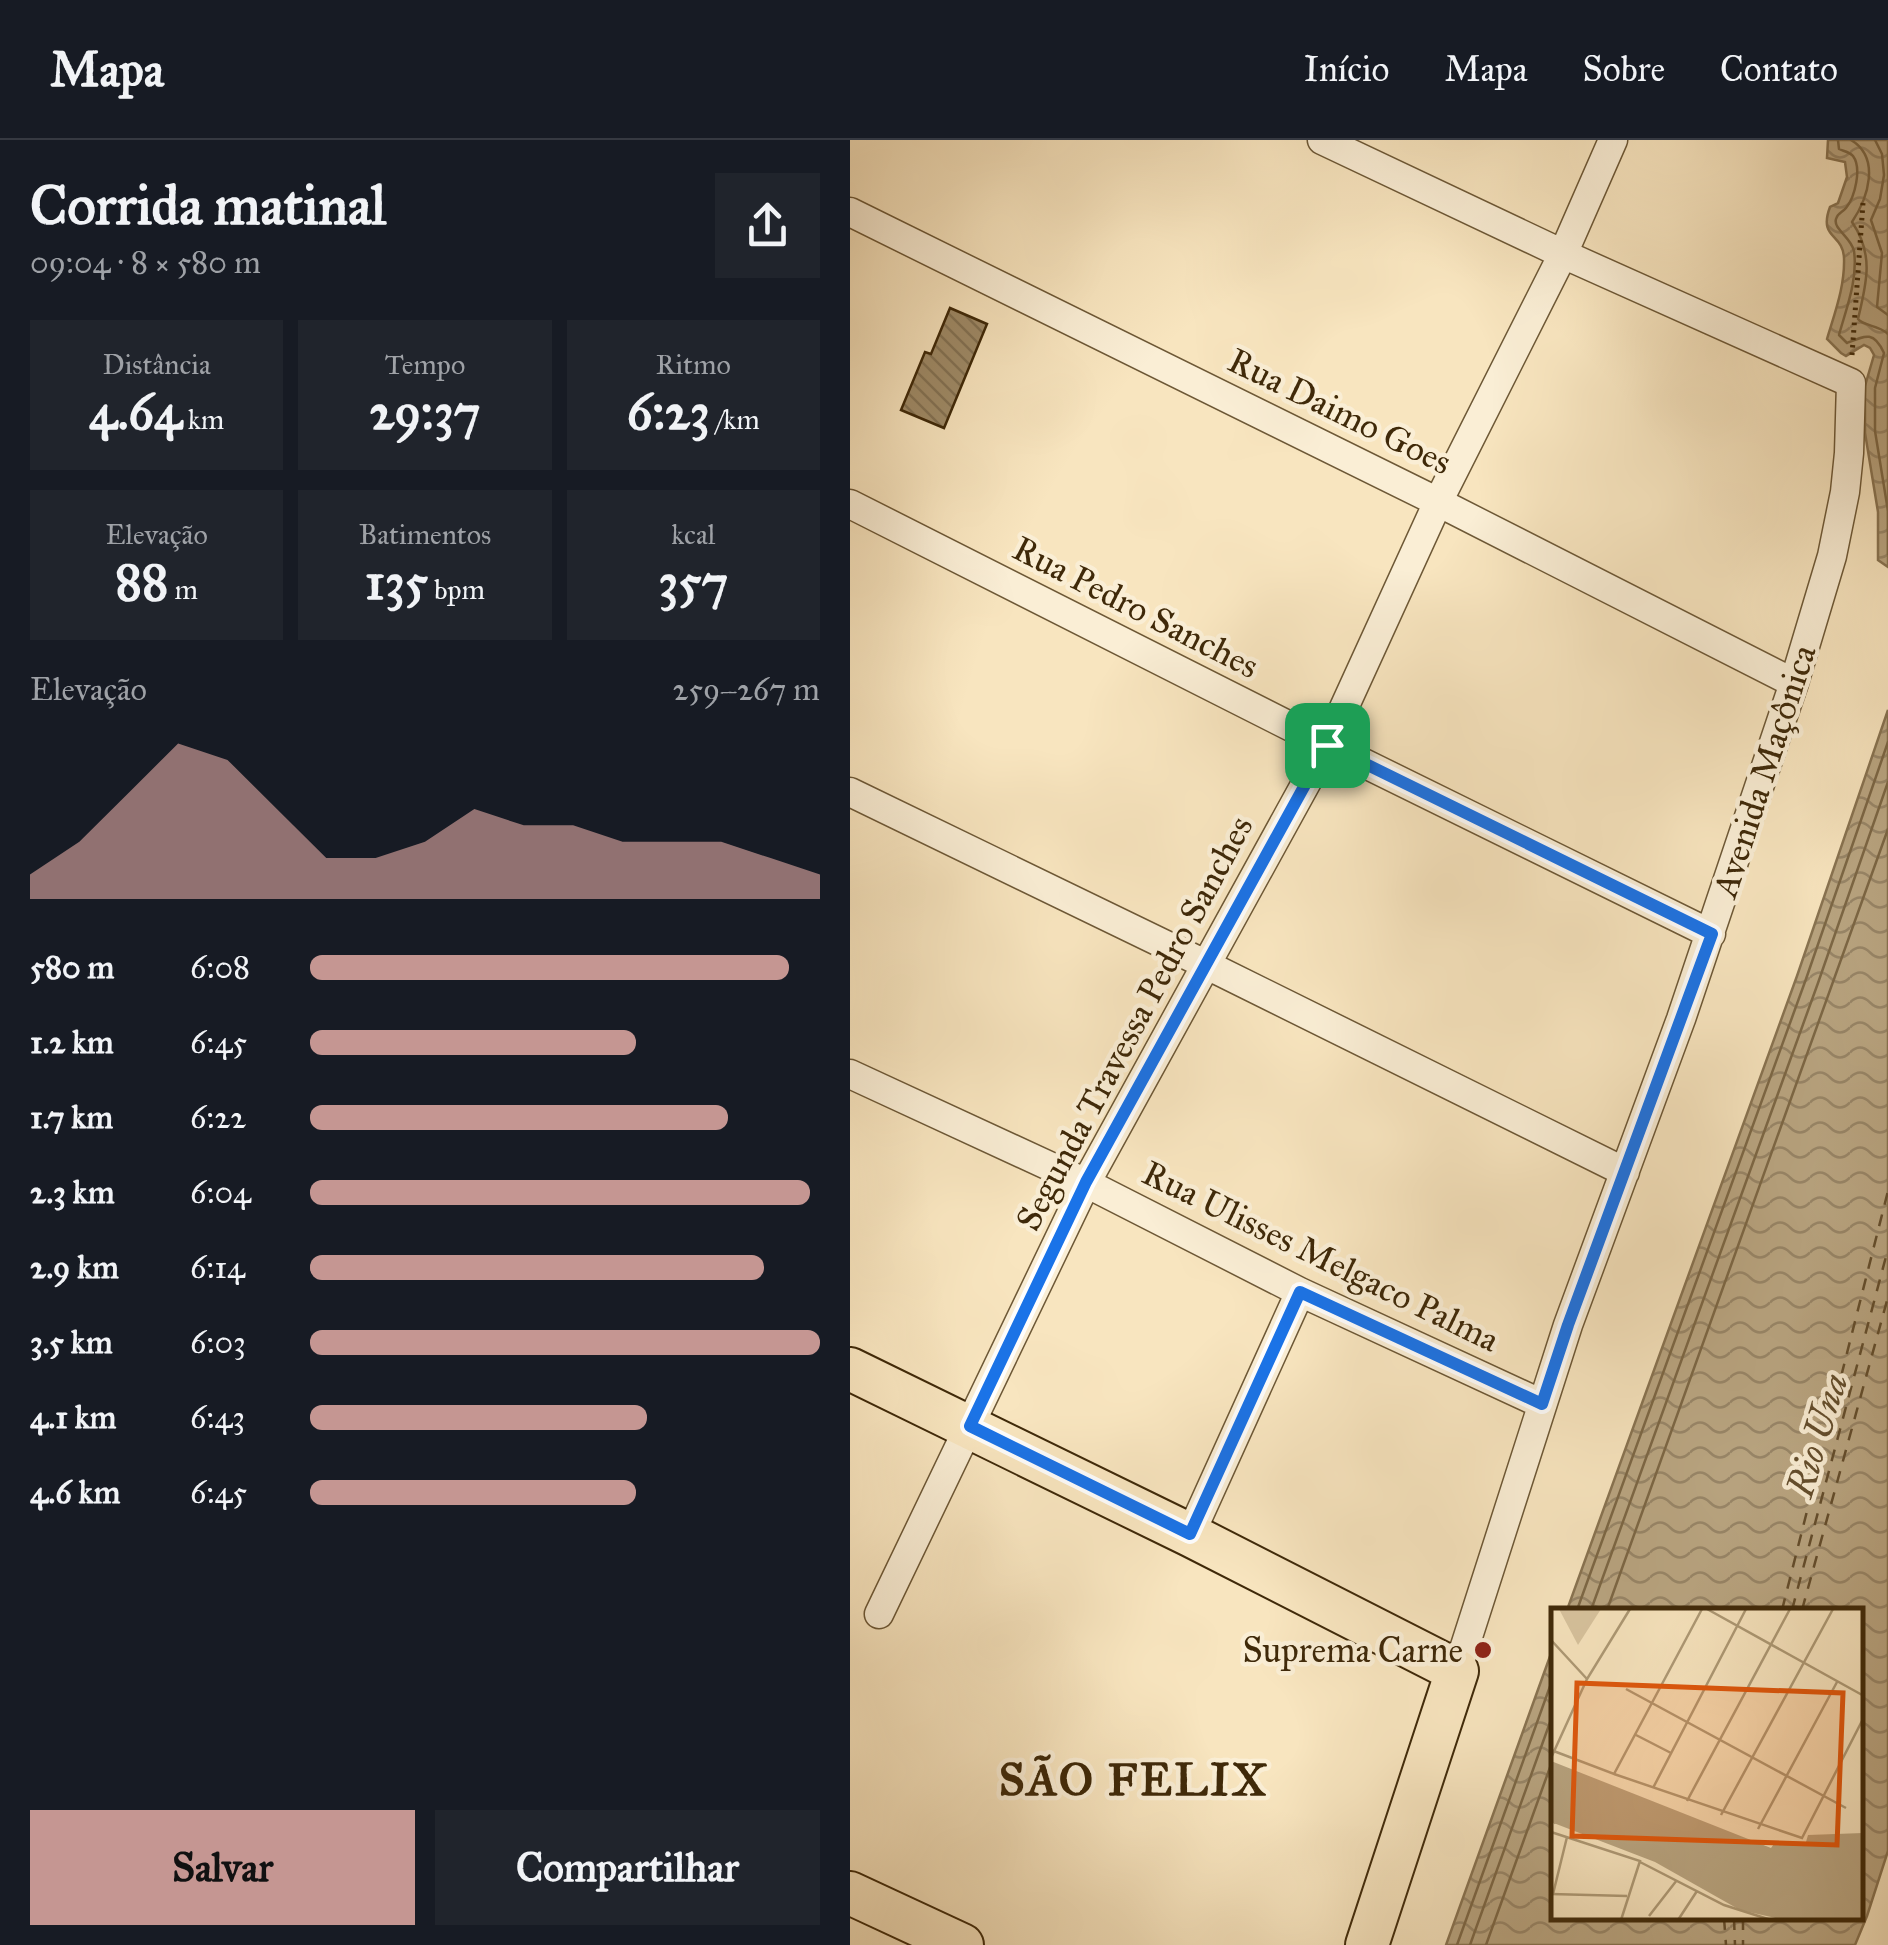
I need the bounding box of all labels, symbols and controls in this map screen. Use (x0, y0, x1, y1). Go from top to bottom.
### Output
text: Mapa (50, 40, 164, 99)
text: Início (1304, 48, 1389, 91)
text: Mapa (1444, 48, 1528, 91)
text: Sobre (1583, 48, 1665, 91)
text: Contato (1720, 48, 1838, 91)
text: Corrida matinal (30, 172, 386, 239)
button: share (715, 173, 820, 278)
text: 09:04 · 8 × 580 m (30, 243, 261, 282)
street label: Rua Daimo Goes (1221, 339, 1458, 484)
text: Distância (103, 347, 211, 382)
text: Tempo (385, 347, 465, 382)
text: Ritmo (656, 347, 731, 382)
text: 4.64 (89, 382, 182, 443)
text: 29:37 (370, 382, 480, 443)
text: 6:23 (627, 382, 710, 443)
text: km (182, 402, 224, 437)
text: /km (710, 402, 760, 437)
text: Elevação (106, 517, 208, 552)
text: Batimentos (359, 517, 491, 552)
text: kcal (671, 517, 715, 552)
street label: Rua Pedro Sanches (1006, 527, 1266, 688)
text: 88 (115, 552, 168, 613)
text: 135 (365, 552, 428, 613)
text: 357 (658, 552, 728, 613)
text: m (168, 572, 198, 607)
text: bpm (428, 572, 485, 607)
street label: Avenida Maçônica (1703, 639, 1826, 905)
text: Elevação (30, 670, 147, 709)
text: 259–267 m (673, 670, 820, 709)
pin (1285, 703, 1370, 788)
icon: arrive (1300, 718, 1355, 773)
street label: Segunda Travessa Pedro Sanches (1007, 809, 1262, 1238)
text: 580 m (30, 948, 114, 987)
text: 6:08 (190, 948, 250, 987)
text: 1.2 km (30, 1023, 114, 1062)
text: 6:45 (190, 1023, 247, 1062)
text: 1.7 km (30, 1098, 113, 1137)
text: 6:22 (190, 1098, 246, 1137)
street label: Rua Ulisses Melgaco Palma (1135, 1151, 1506, 1362)
text: 2.3 km (30, 1173, 115, 1212)
text: 6:04 (190, 1173, 251, 1212)
text: 2.9 km (30, 1248, 119, 1287)
text: 6:14 (190, 1248, 245, 1287)
text: 3.5 km (30, 1323, 113, 1362)
text: 6:03 (190, 1323, 246, 1362)
water label: Rio Una (1776, 1368, 1858, 1504)
text: 4.1 km (30, 1398, 117, 1437)
text: 6:43 (190, 1398, 245, 1437)
text: 4.6 km (30, 1473, 120, 1512)
text: 6:45 (190, 1473, 247, 1512)
inset map (1551, 1608, 1863, 1920)
place label: Suprema Carne (1242, 1629, 1463, 1672)
marker: Suprema Carne (1472, 1639, 1494, 1661)
district label: SÃO FELIX (999, 1752, 1269, 1807)
button: Salvar (30, 1810, 415, 1925)
button: Compartilhar (435, 1810, 820, 1925)

